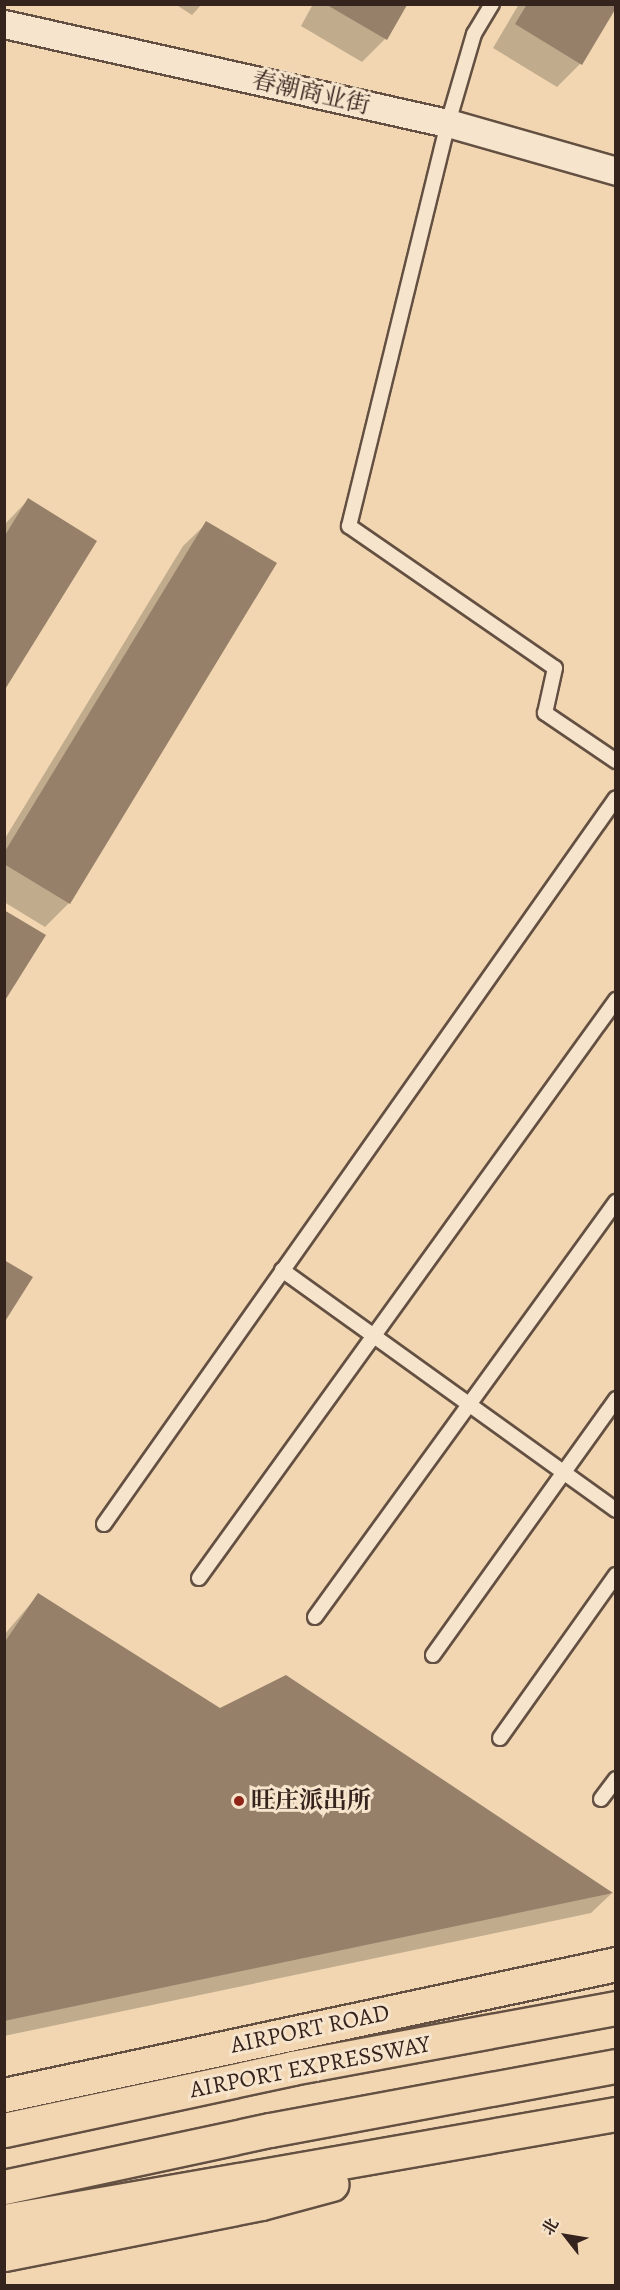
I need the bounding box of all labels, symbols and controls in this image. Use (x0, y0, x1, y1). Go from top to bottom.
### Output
street label: 春潮商业街 (249, 65, 373, 121)
place label: 旺庄派出所 (251, 1787, 371, 1815)
marker: 旺庄派出所 (232, 1794, 246, 1808)
street label: AIRPORT ROAD (228, 1998, 392, 2060)
street label: AIRPORT EXPRESSWAY (187, 2030, 433, 2104)
north arrow (536, 2206, 596, 2266)
text: 北 (537, 2214, 564, 2239)

